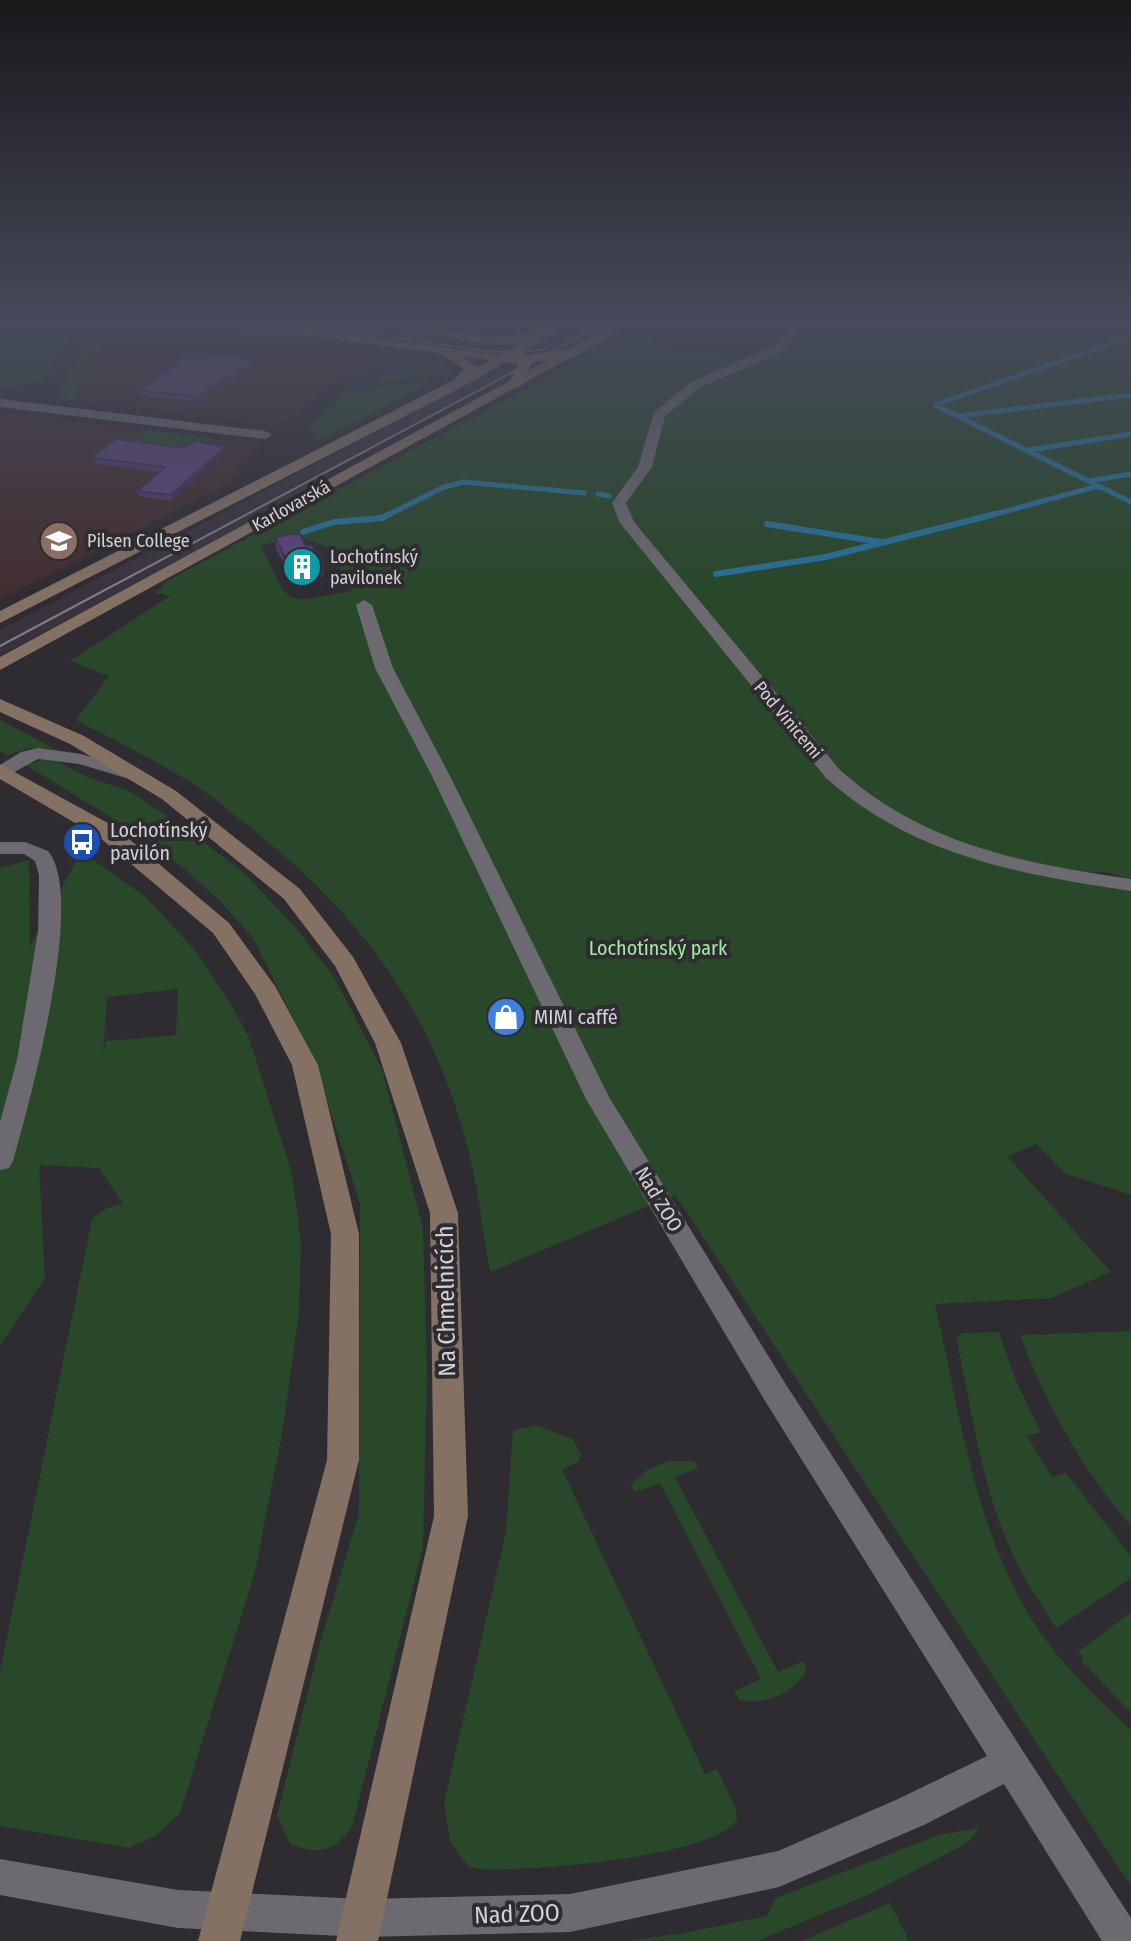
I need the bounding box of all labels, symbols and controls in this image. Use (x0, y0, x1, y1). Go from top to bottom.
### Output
street label: Karlovarská (248, 475, 334, 536)
school or university icon: Pilsen College (38, 520, 80, 562)
place label: Pilsen College (87, 530, 190, 552)
building icon: Lochotínský pavilonek (281, 546, 323, 588)
place label: Lochotínský pavilonek (330, 546, 418, 589)
street label: Pod Vinicemi (749, 677, 827, 763)
place label: Lochotínský pavilón (110, 818, 208, 865)
bus stop icon: Lochotínský pavilón (61, 821, 103, 863)
park label: Lochotínský park (589, 936, 728, 960)
shop icon: MIMI caffé (485, 996, 527, 1038)
place label: MIMI caffé (534, 1005, 618, 1029)
street label: Nad ZOO (630, 1162, 688, 1236)
street label: Na Chmelnicích (431, 1225, 461, 1377)
street label: Nad ZOO (474, 1899, 560, 1929)

